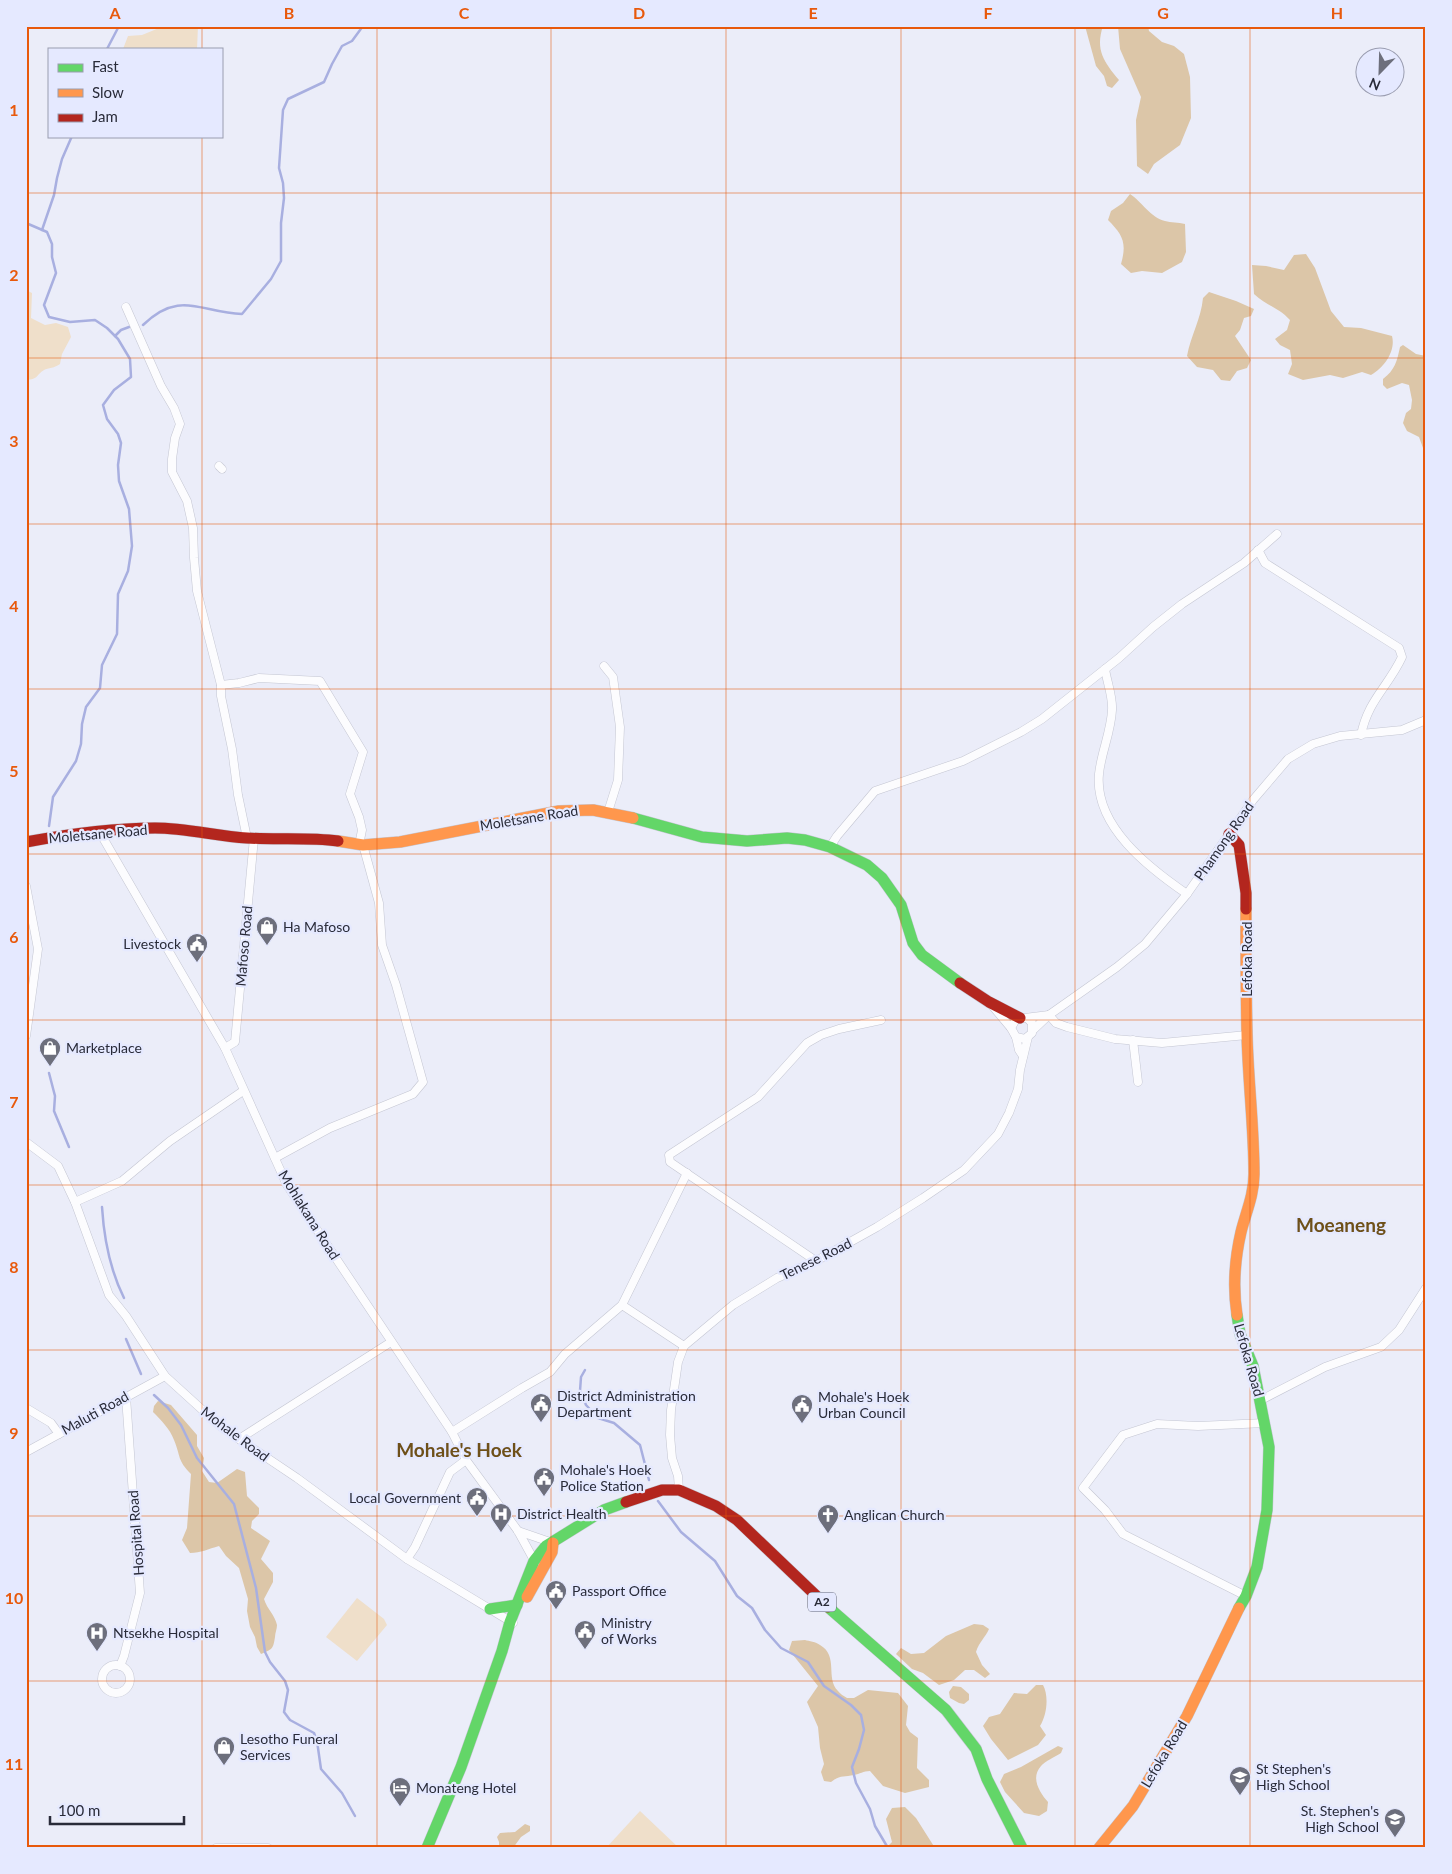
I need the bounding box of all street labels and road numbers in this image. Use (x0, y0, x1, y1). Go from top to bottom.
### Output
street label: Phamong Road (1190, 798, 1257, 883)
street label: Moletsane Road (479, 801, 579, 834)
street label: Moletsane Road (48, 821, 148, 846)
street label: Mafoso Road (232, 905, 255, 987)
street label: Lefoka Road (1238, 921, 1255, 997)
street label: Mohlakana Road (275, 1167, 344, 1263)
street label: Tenese Road (777, 1234, 854, 1283)
street label: Lefoka Road (1231, 1321, 1268, 1398)
street label: Maluti Road (58, 1387, 131, 1438)
street label: Mohale Road (198, 1402, 273, 1465)
street label: Hospital Road (124, 1490, 147, 1576)
road number: A2 (808, 1592, 836, 1611)
street label: Lefoka Road (1137, 1717, 1190, 1790)

